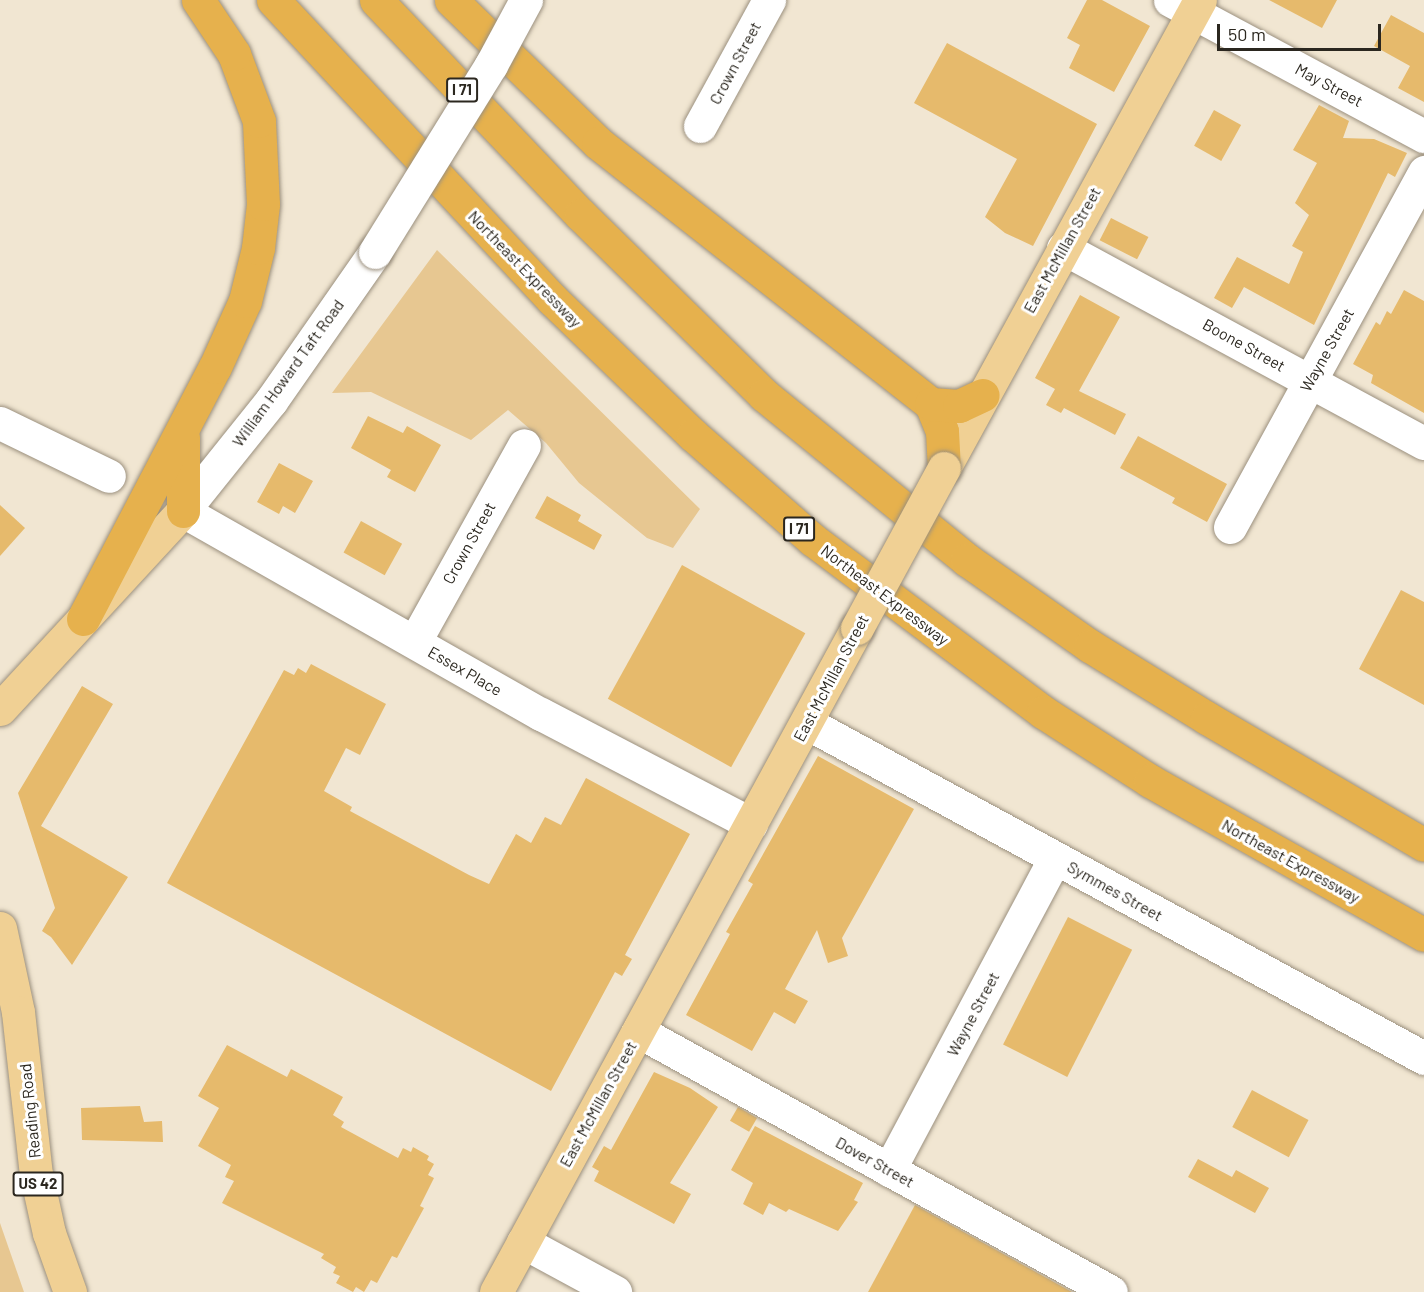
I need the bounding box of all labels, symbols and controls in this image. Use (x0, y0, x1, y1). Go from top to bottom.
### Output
scale bar (1220, 12, 1384, 50)
street label: Crown Street (705, 18, 765, 108)
text: 50 m (1228, 23, 1266, 45)
street label: May Street (1292, 59, 1366, 111)
road number: I 71 (446, 78, 478, 102)
street label: East McMillan Street (1019, 184, 1105, 316)
street label: Northeast Expressway (464, 207, 586, 331)
street label: William Howard Taft Road (228, 296, 348, 450)
street label: Wayne Street (1296, 305, 1358, 395)
street label: Boone Street (1199, 314, 1289, 376)
street label: Crown Street (439, 499, 499, 587)
road number: I 71 (782, 517, 816, 541)
street label: Northeast Expressway (817, 541, 953, 649)
street label: East McMillan Street (789, 611, 873, 745)
street label: Essex Place (425, 642, 505, 700)
street label: Northeast Expressway (1219, 815, 1363, 907)
street label: Symmes Street (1064, 857, 1166, 925)
street label: Wayne Street (943, 969, 1003, 1059)
street label: East McMillan Street (555, 1038, 641, 1170)
street label: Reading Road (15, 1063, 45, 1159)
street label: Dover Street (832, 1133, 918, 1191)
road number: US 42 (12, 1172, 63, 1196)

